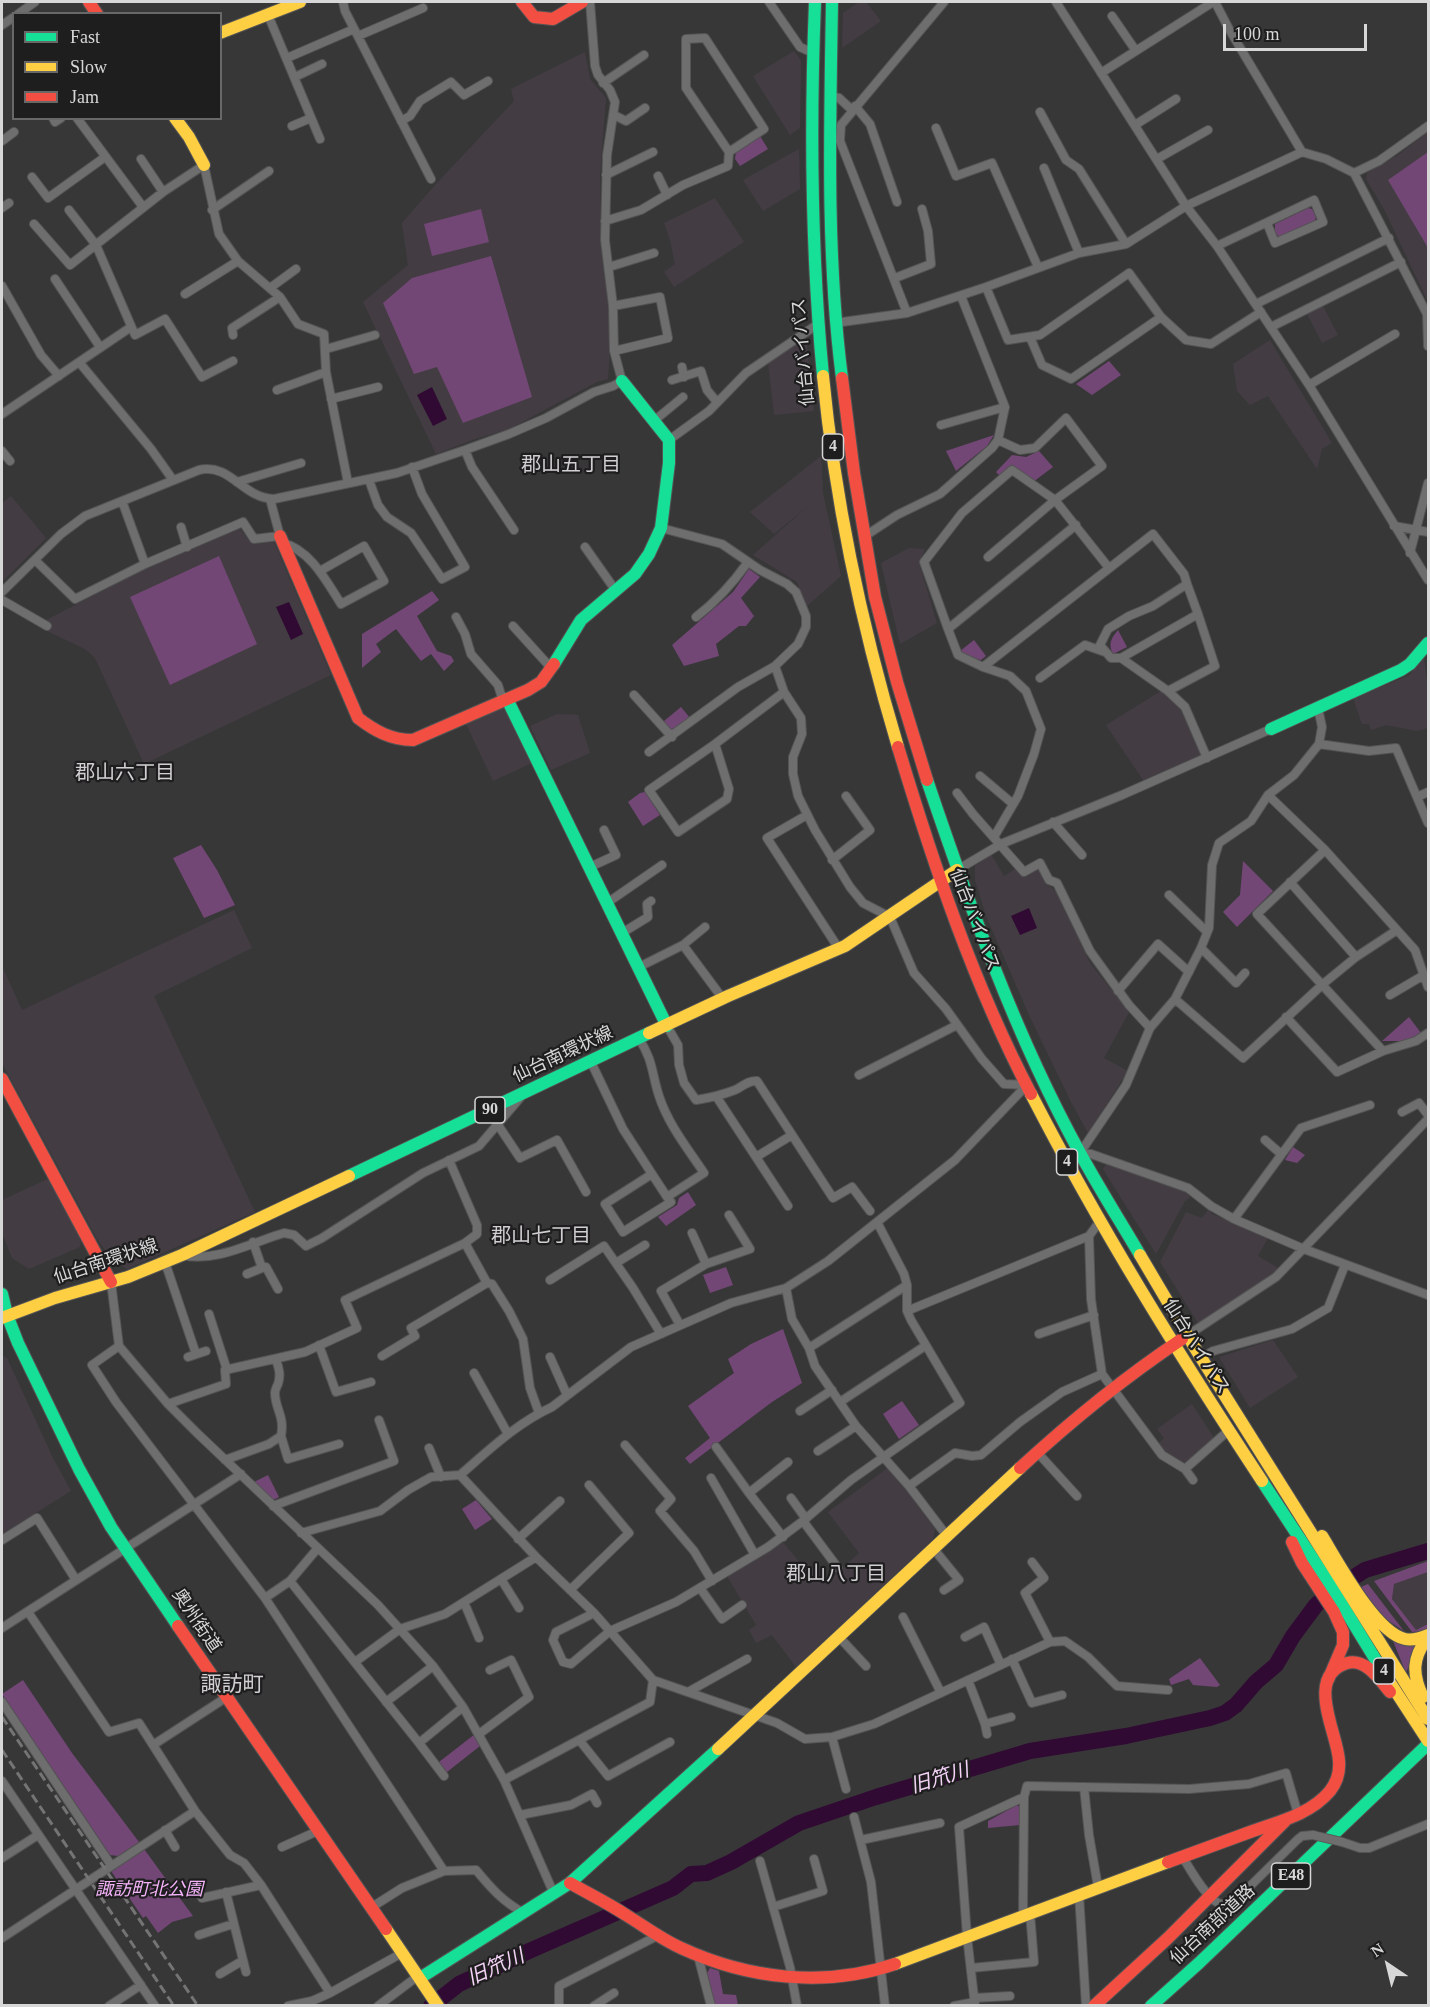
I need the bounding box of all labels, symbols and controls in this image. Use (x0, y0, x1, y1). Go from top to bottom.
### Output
legend (12, 12, 222, 120)
scale bar (1226, 12, 1370, 50)
text: 100 m (1234, 24, 1280, 44)
text: Fast (70, 27, 100, 47)
text: Slow (70, 57, 107, 77)
text: Jam (70, 87, 99, 107)
street label: 仙台バイパス (789, 297, 819, 407)
road number: 4 (822, 434, 844, 460)
district label: 郡山五丁目 (521, 454, 621, 478)
district label: 郡山六丁目 (75, 762, 175, 786)
street label: 仙台バイパス (945, 866, 1003, 974)
street label: 仙台南環状線 (509, 1022, 617, 1088)
road number: 90 (475, 1097, 505, 1123)
road number: 4 (1056, 1149, 1078, 1175)
district label: 郡山七丁目 (491, 1225, 591, 1249)
street label: 仙台南環状線 (51, 1235, 161, 1289)
street label: 仙台バイパス (1158, 1295, 1234, 1399)
district label: 郡山八丁目 (786, 1563, 886, 1587)
street label: 奥州街道 (167, 1585, 225, 1657)
road number: 4 (1374, 1658, 1394, 1684)
district label: 諏訪町 (201, 1672, 263, 1698)
water label: 旧笊川 (908, 1759, 972, 1799)
road number: E48 (1272, 1863, 1310, 1889)
park label: 諏訪町北公園 (95, 1879, 203, 1901)
street label: 仙台南部道路 (1166, 1880, 1260, 1970)
north arrow (1358, 1935, 1418, 1995)
text: N (1368, 1940, 1387, 1960)
water label: 旧笊川 (464, 1945, 528, 1991)

